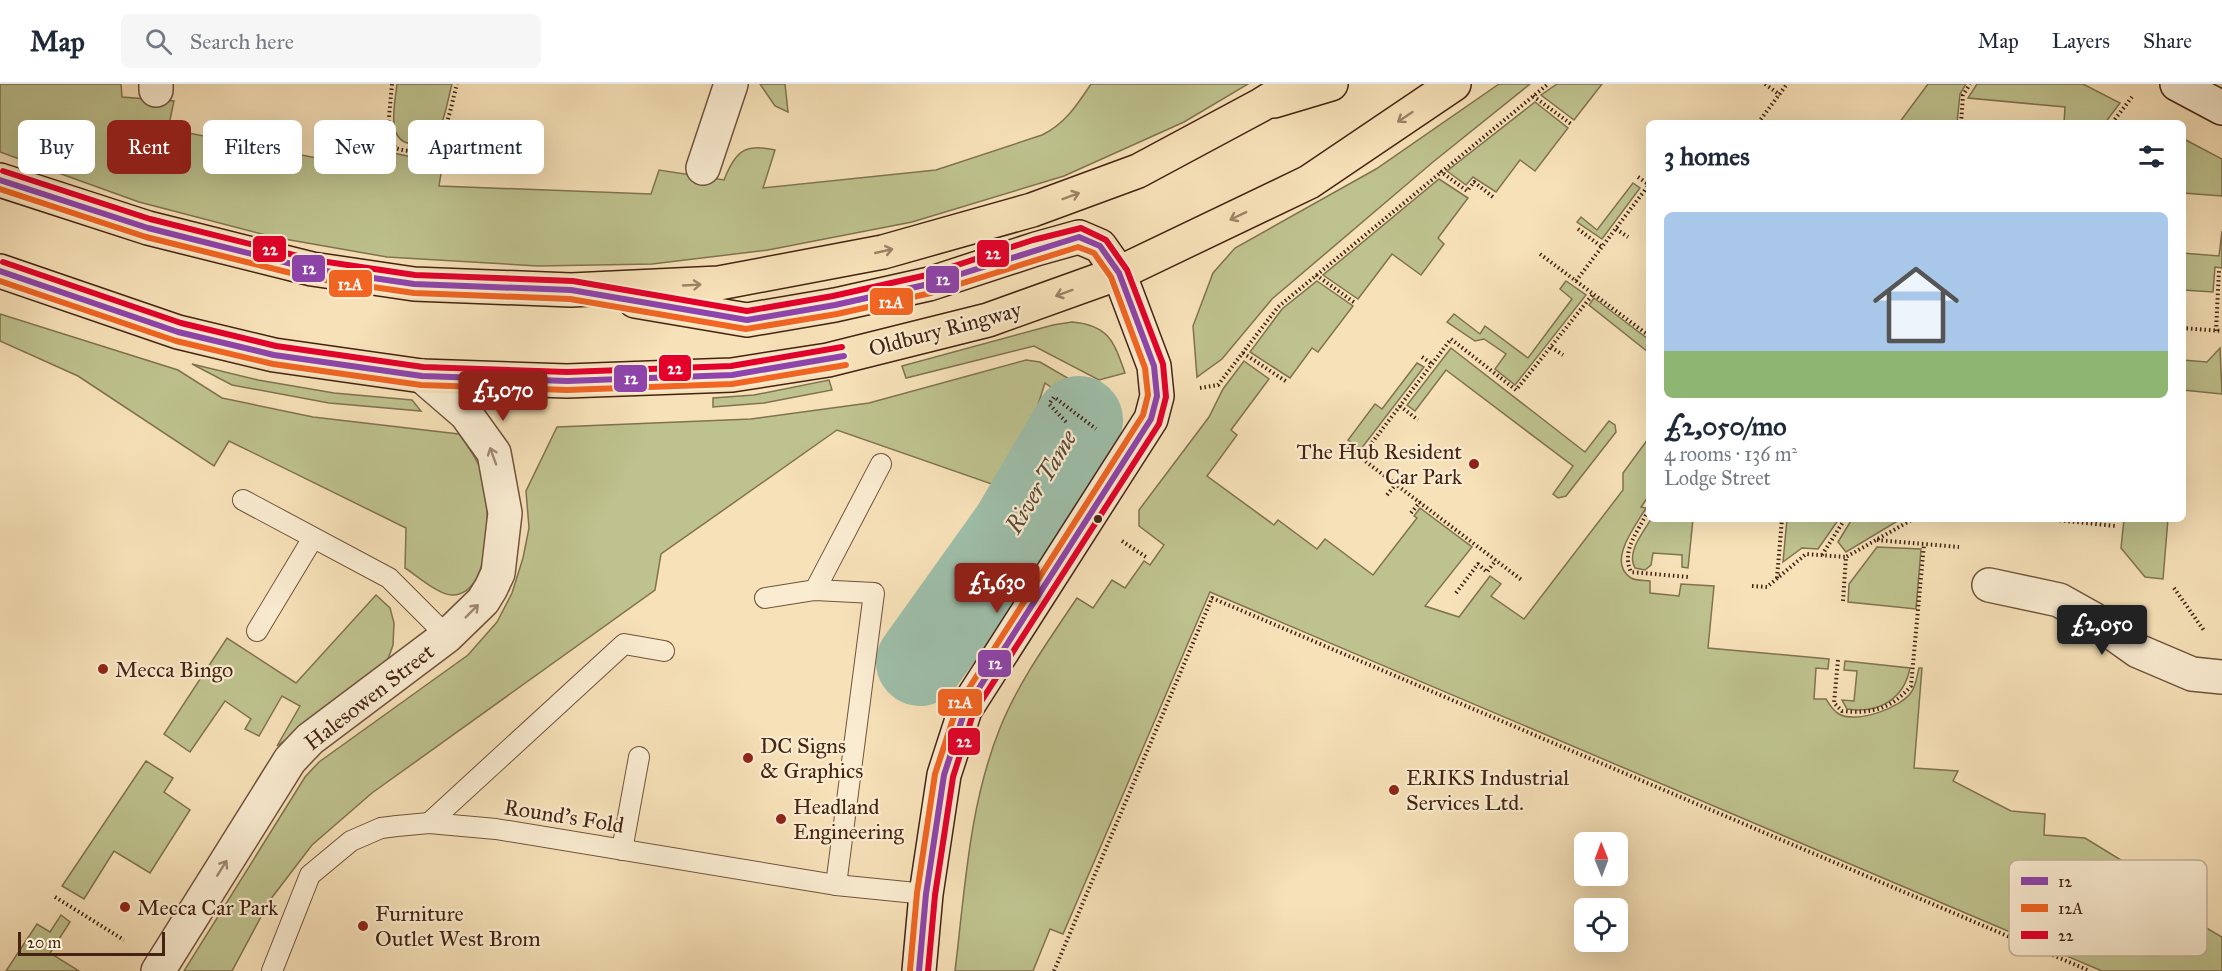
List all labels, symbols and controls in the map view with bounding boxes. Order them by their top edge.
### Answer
search box [121,14,541,68]
text: Map [30,24,85,59]
icon: search [142,25,175,58]
text: Search here [190,28,294,55]
text: Map [1978,28,2019,54]
text: Layers [2052,28,2110,54]
text: Share [2143,28,2192,54]
one-way arrow [1398,111,1414,123]
chip: Buy [18,120,95,174]
chip: Rent [107,120,191,174]
chip: Filters [203,120,302,174]
chip: New [314,120,396,174]
chip: Apartment [408,120,544,174]
text: 3 homes [1664,140,1750,172]
icon: filters [2135,140,2168,173]
one-way arrow [1061,190,1080,201]
one-way arrow [1230,210,1248,222]
line badge: 22 [252,235,287,263]
line badge: 22 [976,239,1010,268]
text: 22 [262,240,279,259]
text: 22 [985,244,1002,263]
one-way arrow [874,245,893,257]
icon: home [1862,251,1970,359]
line badge: 12 [291,254,326,283]
text: 12 [302,259,317,278]
line badge: 12 [925,265,960,294]
line badge: 12A [328,269,373,298]
text: 12 [936,270,951,289]
text: 12A [338,275,363,294]
one-way arrow [682,279,702,290]
line badge: 12A [869,287,914,316]
one-way arrow [1055,288,1074,299]
text: 12A [879,293,904,312]
street label: Oldbury Ringway [866,295,1025,362]
line badge: 22 [658,354,692,382]
text: 22 [667,359,684,378]
line badge: 12 [613,364,648,393]
text: 12 [624,369,639,388]
pin: £1,070 [454,371,552,422]
text: £1,070 [473,378,533,402]
text: £2,050/mo [1664,410,1787,442]
water label: River Tame [998,424,1084,540]
place label: The Hub Resident Car Park [1297,438,1463,490]
text: 4 rooms · 136 m² [1664,442,1797,466]
one-way arrow [486,447,497,466]
marker: The Hub Resident Car Park [1467,457,1481,471]
text: Lodge Street [1664,466,1771,490]
unlabelled marker [1092,513,1104,525]
pin: £1,630 [948,563,1046,614]
text: £1,630 [969,570,1025,594]
one-way arrow [465,604,480,619]
pin: £2,050 [2053,605,2151,656]
text: £2,050 [2071,612,2133,636]
street label: Halesowen Street [299,638,439,756]
line badge: 12 [977,649,1012,678]
text: 12 [988,654,1003,673]
place label: Mecca Bingo [115,656,233,683]
marker: Mecca Bingo [96,662,110,676]
line badge: 12A [937,688,983,717]
text: 12A [948,693,973,712]
line badge: 22 [947,727,981,756]
place label: DC Signs & Graphics [760,732,863,784]
text: 22 [956,732,973,751]
marker: DC Signs & Graphics [741,751,755,765]
place label: ERIKS Industrial Services Ltd. [1406,764,1569,816]
marker: ERIKS Industrial Services Ltd. [1387,783,1401,797]
street label: Round's Fold [502,793,626,839]
place label: Headland Engineering [793,793,904,845]
marker: Headland Engineering [774,812,788,826]
north arrow [1574,832,1628,886]
map controls [1574,832,1628,952]
one-way arrow [216,860,228,876]
legend [2009,860,2207,956]
text: 12 [2058,872,2072,891]
place label: Mecca Car Park [137,894,279,921]
button: locate [1574,898,1628,952]
text: 12A [2058,899,2083,918]
marker: Mecca Car Park [118,900,132,914]
place label: Furniture Outlet West Brom [375,900,541,952]
marker: Furniture Outlet West Brom [356,919,370,933]
text: 22 [2058,926,2074,945]
scale bar [18,929,165,956]
text: 20 m [27,933,61,952]

